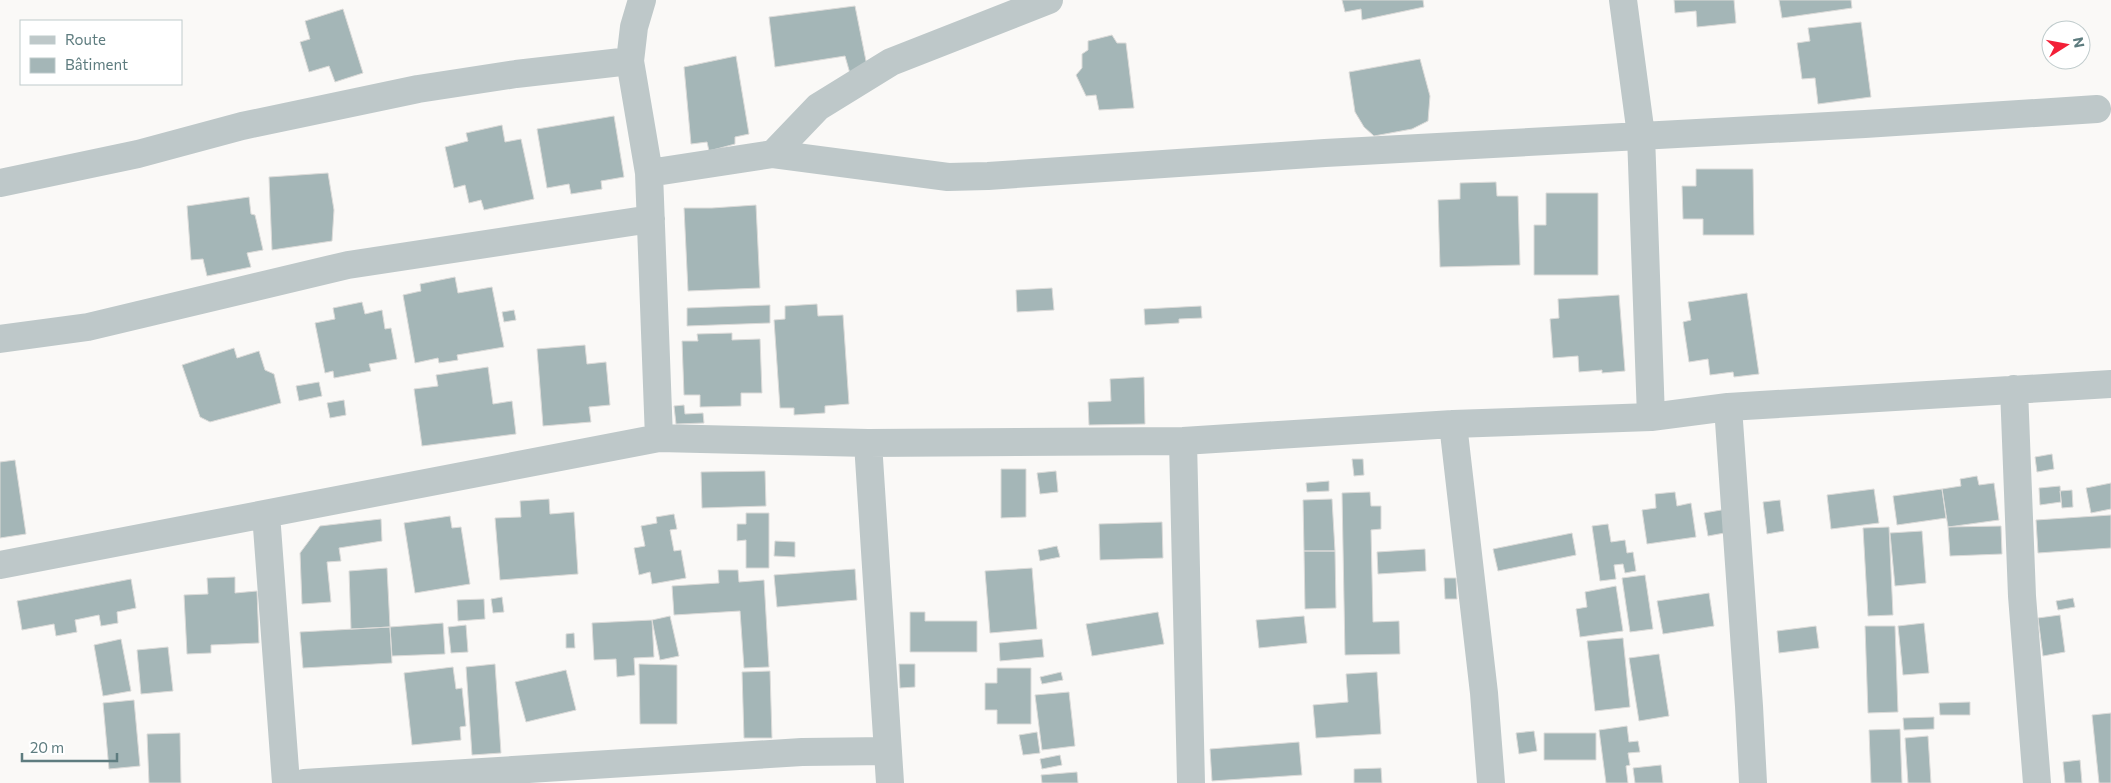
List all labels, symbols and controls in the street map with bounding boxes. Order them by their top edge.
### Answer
legend [20,20,182,85]
north arrow [2041,20,2091,70]
text: Route [65,30,106,48]
text: N [2070,36,2089,49]
text: Bâtiment [65,55,128,73]
scale bar [22,730,118,762]
text: 20 m [30,738,64,756]

